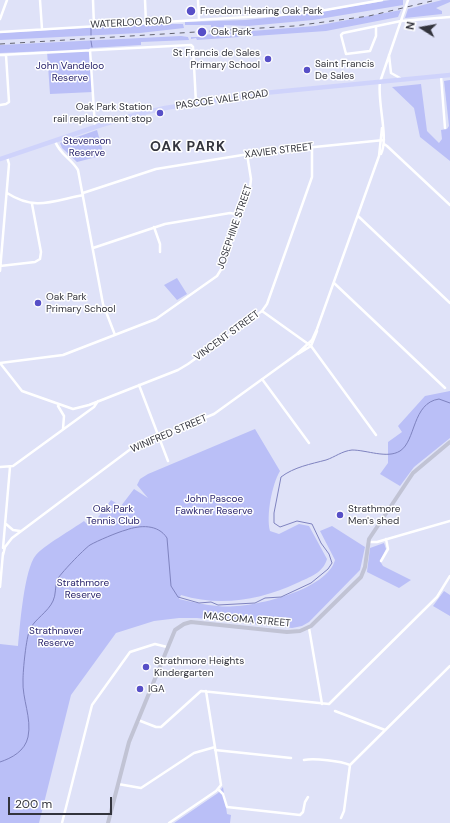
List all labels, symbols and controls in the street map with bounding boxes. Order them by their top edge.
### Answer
marker: Freedom Hearing Oak Park [185,5,197,17]
place label: Freedom Hearing Oak Park [200,5,323,17]
north arrow [402,8,442,48]
street label: WATERLOO ROAD [90,15,172,31]
text: N [403,20,418,31]
marker: Oak Park [196,26,208,38]
place label: Oak Park [211,26,252,38]
place label: St Francis de Sales Primary School [173,47,260,70]
marker: St Francis de Sales Primary School [263,54,273,64]
place label: Saint Francis De Sales [315,58,374,82]
park label: John Vandeloo Reserve [36,60,104,84]
marker: Saint Francis De Sales [302,65,312,75]
street label: PASCOE VALE ROAD [175,88,269,112]
place label: Oak Park Station rail replacement stop [53,101,152,124]
marker: Oak Park Station rail replacement stop [155,108,165,118]
park label: Stevenson Reserve [63,135,111,158]
district label: OAK PARK [150,139,226,155]
street label: XAVIER STREET [244,141,314,161]
street label: JOSEPHINE STREET [215,183,255,271]
place label: Oak Park Primary School [46,291,116,314]
marker: Oak Park Primary School [33,298,43,308]
street label: VINCENT STREET [192,308,262,364]
street label: WINIFRED STREET [129,412,209,456]
park label: John Pascoe Fawkner Reserve [175,493,253,516]
park label: Oak Park Tennis Club [86,503,140,526]
place label: Strathmore Men's shed [348,503,400,526]
marker: Strathmore Men's shed [335,510,345,520]
park label: Strathmore Reserve [57,577,109,600]
street label: MASCOMA STREET [203,610,291,630]
park label: Strathnaver Reserve [29,625,83,648]
place label: Strathmore Heights Kindergarten [154,655,244,678]
marker: Strathmore Heights Kindergarten [141,662,151,672]
place label: IGA [148,683,165,695]
marker: IGA [135,684,145,694]
scale bar [10,789,114,815]
text: 200 m [15,796,52,812]

